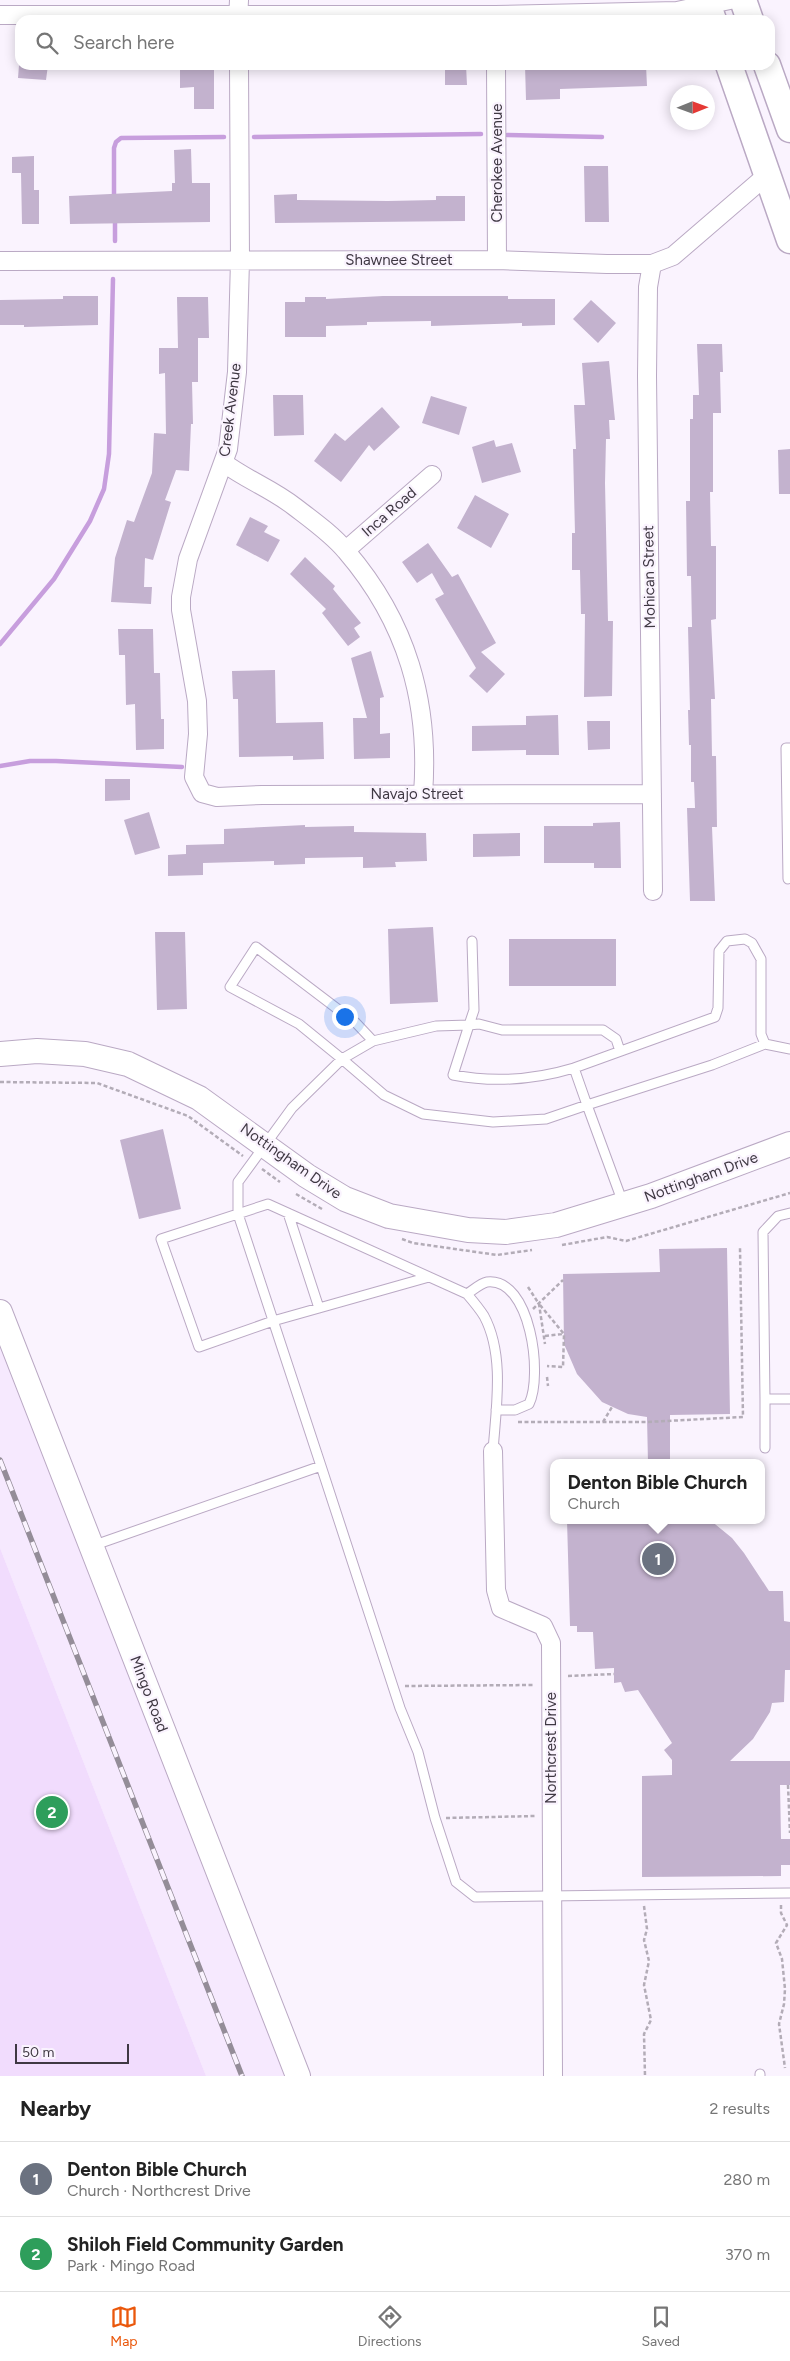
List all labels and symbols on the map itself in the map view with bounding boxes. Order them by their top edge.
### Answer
north arrow [670,85,715,130]
street label: Cherokee Avenue [488,103,506,223]
street label: Shawnee Street [345,251,453,269]
street label: Creek Avenue [215,362,245,458]
street label: Inca Road [358,483,420,541]
street label: Mohican Street [639,525,659,629]
street label: Navajo Street [371,785,464,803]
your location [332,1004,358,1030]
street label: Nottingham Drive [237,1119,345,1203]
street label: Nottingham Drive [642,1148,760,1206]
pin: 1 [642,1540,674,1578]
street label: Mingo Road [126,1653,172,1735]
street label: Northcrest Drive [542,1692,560,1804]
pin: 2 [36,1793,68,1831]
scale bar [15,2041,129,2064]

